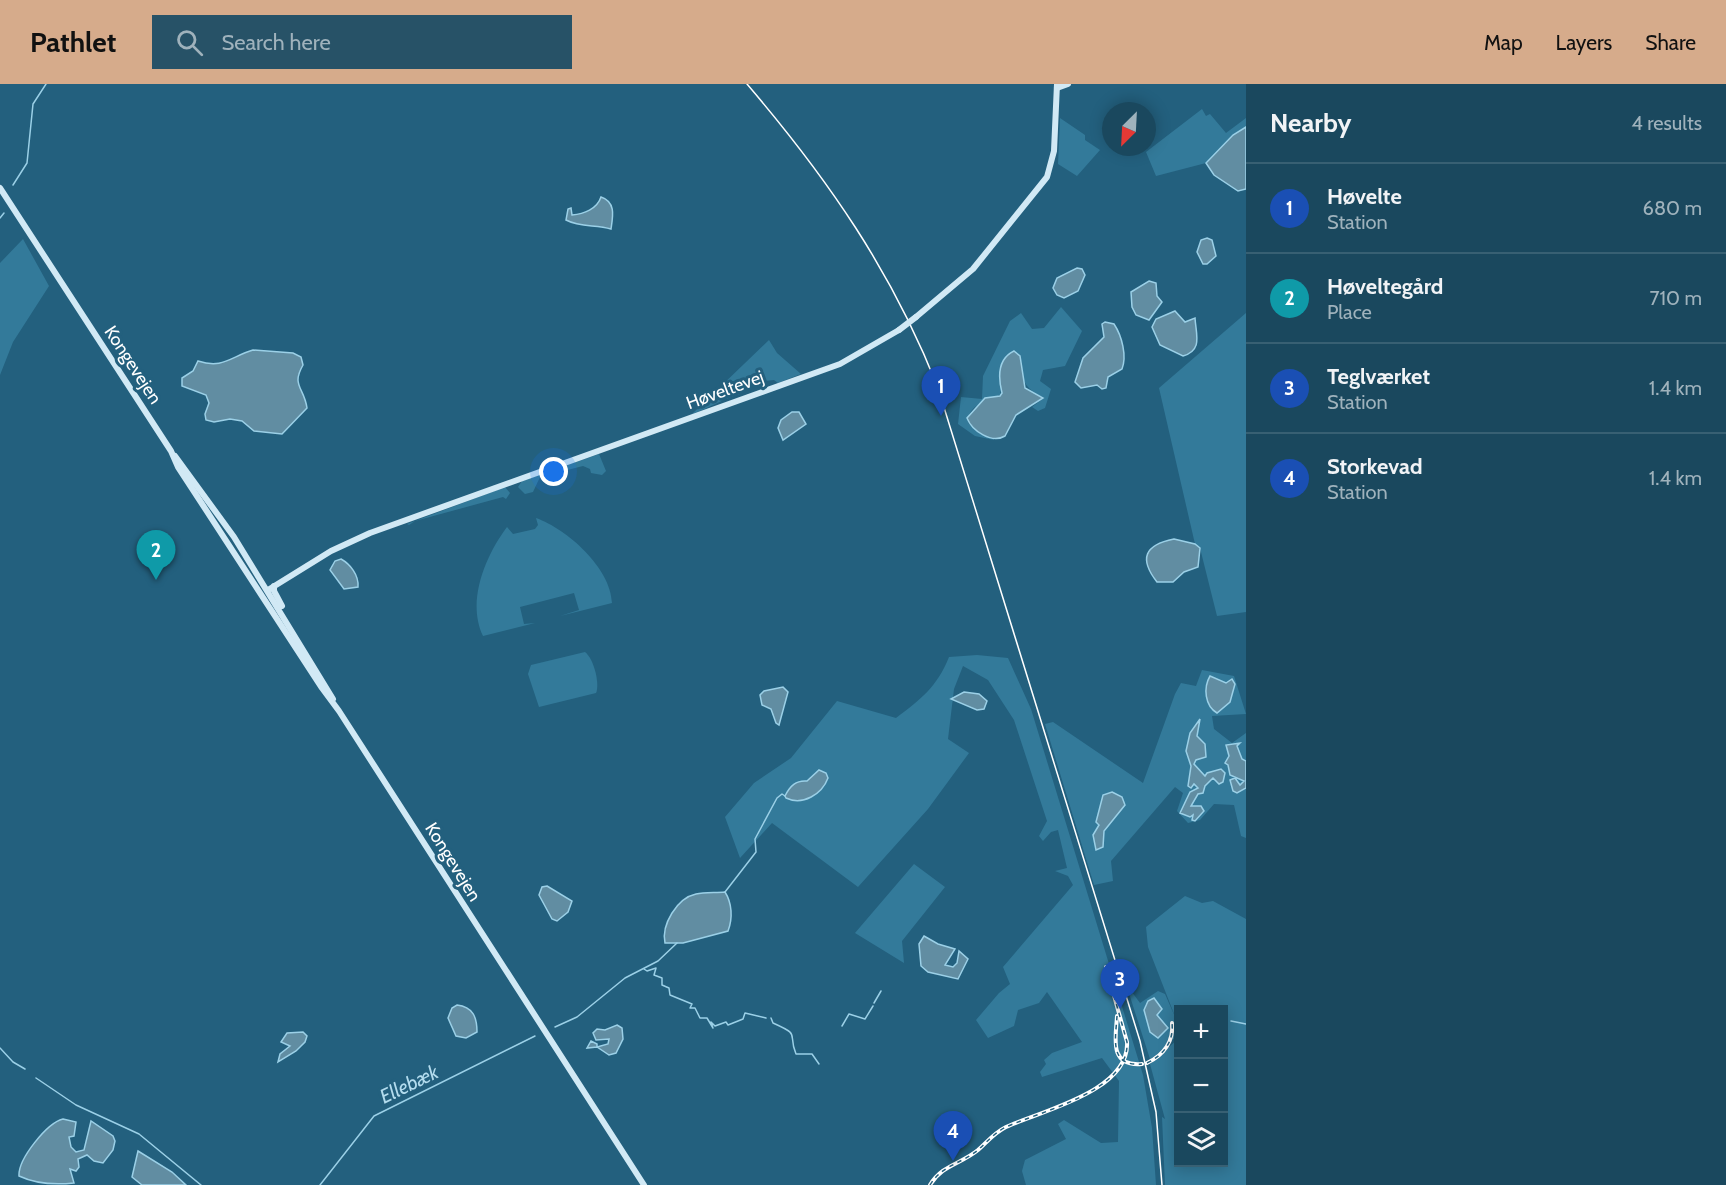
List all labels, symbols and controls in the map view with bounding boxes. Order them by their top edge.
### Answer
search box [152,15,572,69]
text: Pathlet [30,25,116,59]
icon: search [173,26,206,59]
text: Search here [221,29,331,56]
text: Map [1484,30,1523,55]
text: Layers [1556,30,1612,55]
text: Share [1645,30,1696,55]
north arrow [1102,102,1156,156]
text: Nearby [1270,107,1351,139]
text: 4 results [1631,111,1702,135]
text: Høvelte [1327,183,1402,210]
text: 1 [1286,196,1293,220]
text: 680 m [1643,196,1702,220]
text: Station [1327,210,1388,234]
text: Høveltegård [1327,273,1443,300]
text: 2 [1284,286,1295,310]
text: 710 m [1649,286,1702,310]
text: Place [1327,300,1372,324]
street label: Kongevejen [100,322,166,408]
text: Teglværket [1327,363,1430,390]
street label: Høveltevej [683,366,767,414]
pin: 1 [922,366,960,416]
text: 3 [1284,376,1295,400]
text: 1.4 km [1649,376,1702,400]
text: Station [1327,390,1388,414]
text: Storkevad [1327,453,1423,480]
your location [539,457,568,486]
text: 4 [1283,466,1296,490]
text: 1.4 km [1649,466,1702,490]
text: Station [1327,480,1388,504]
pin: 2 [136,530,176,580]
street label: Kongevejen [420,819,486,905]
pin: 3 [1100,960,1140,1009]
map controls [1174,1005,1228,1167]
button: + [1174,1005,1228,1059]
water label: Ellebæk [376,1059,444,1108]
button: − [1174,1059,1228,1113]
pin: 4 [934,1112,972,1161]
button: layers [1174,1113,1228,1167]

